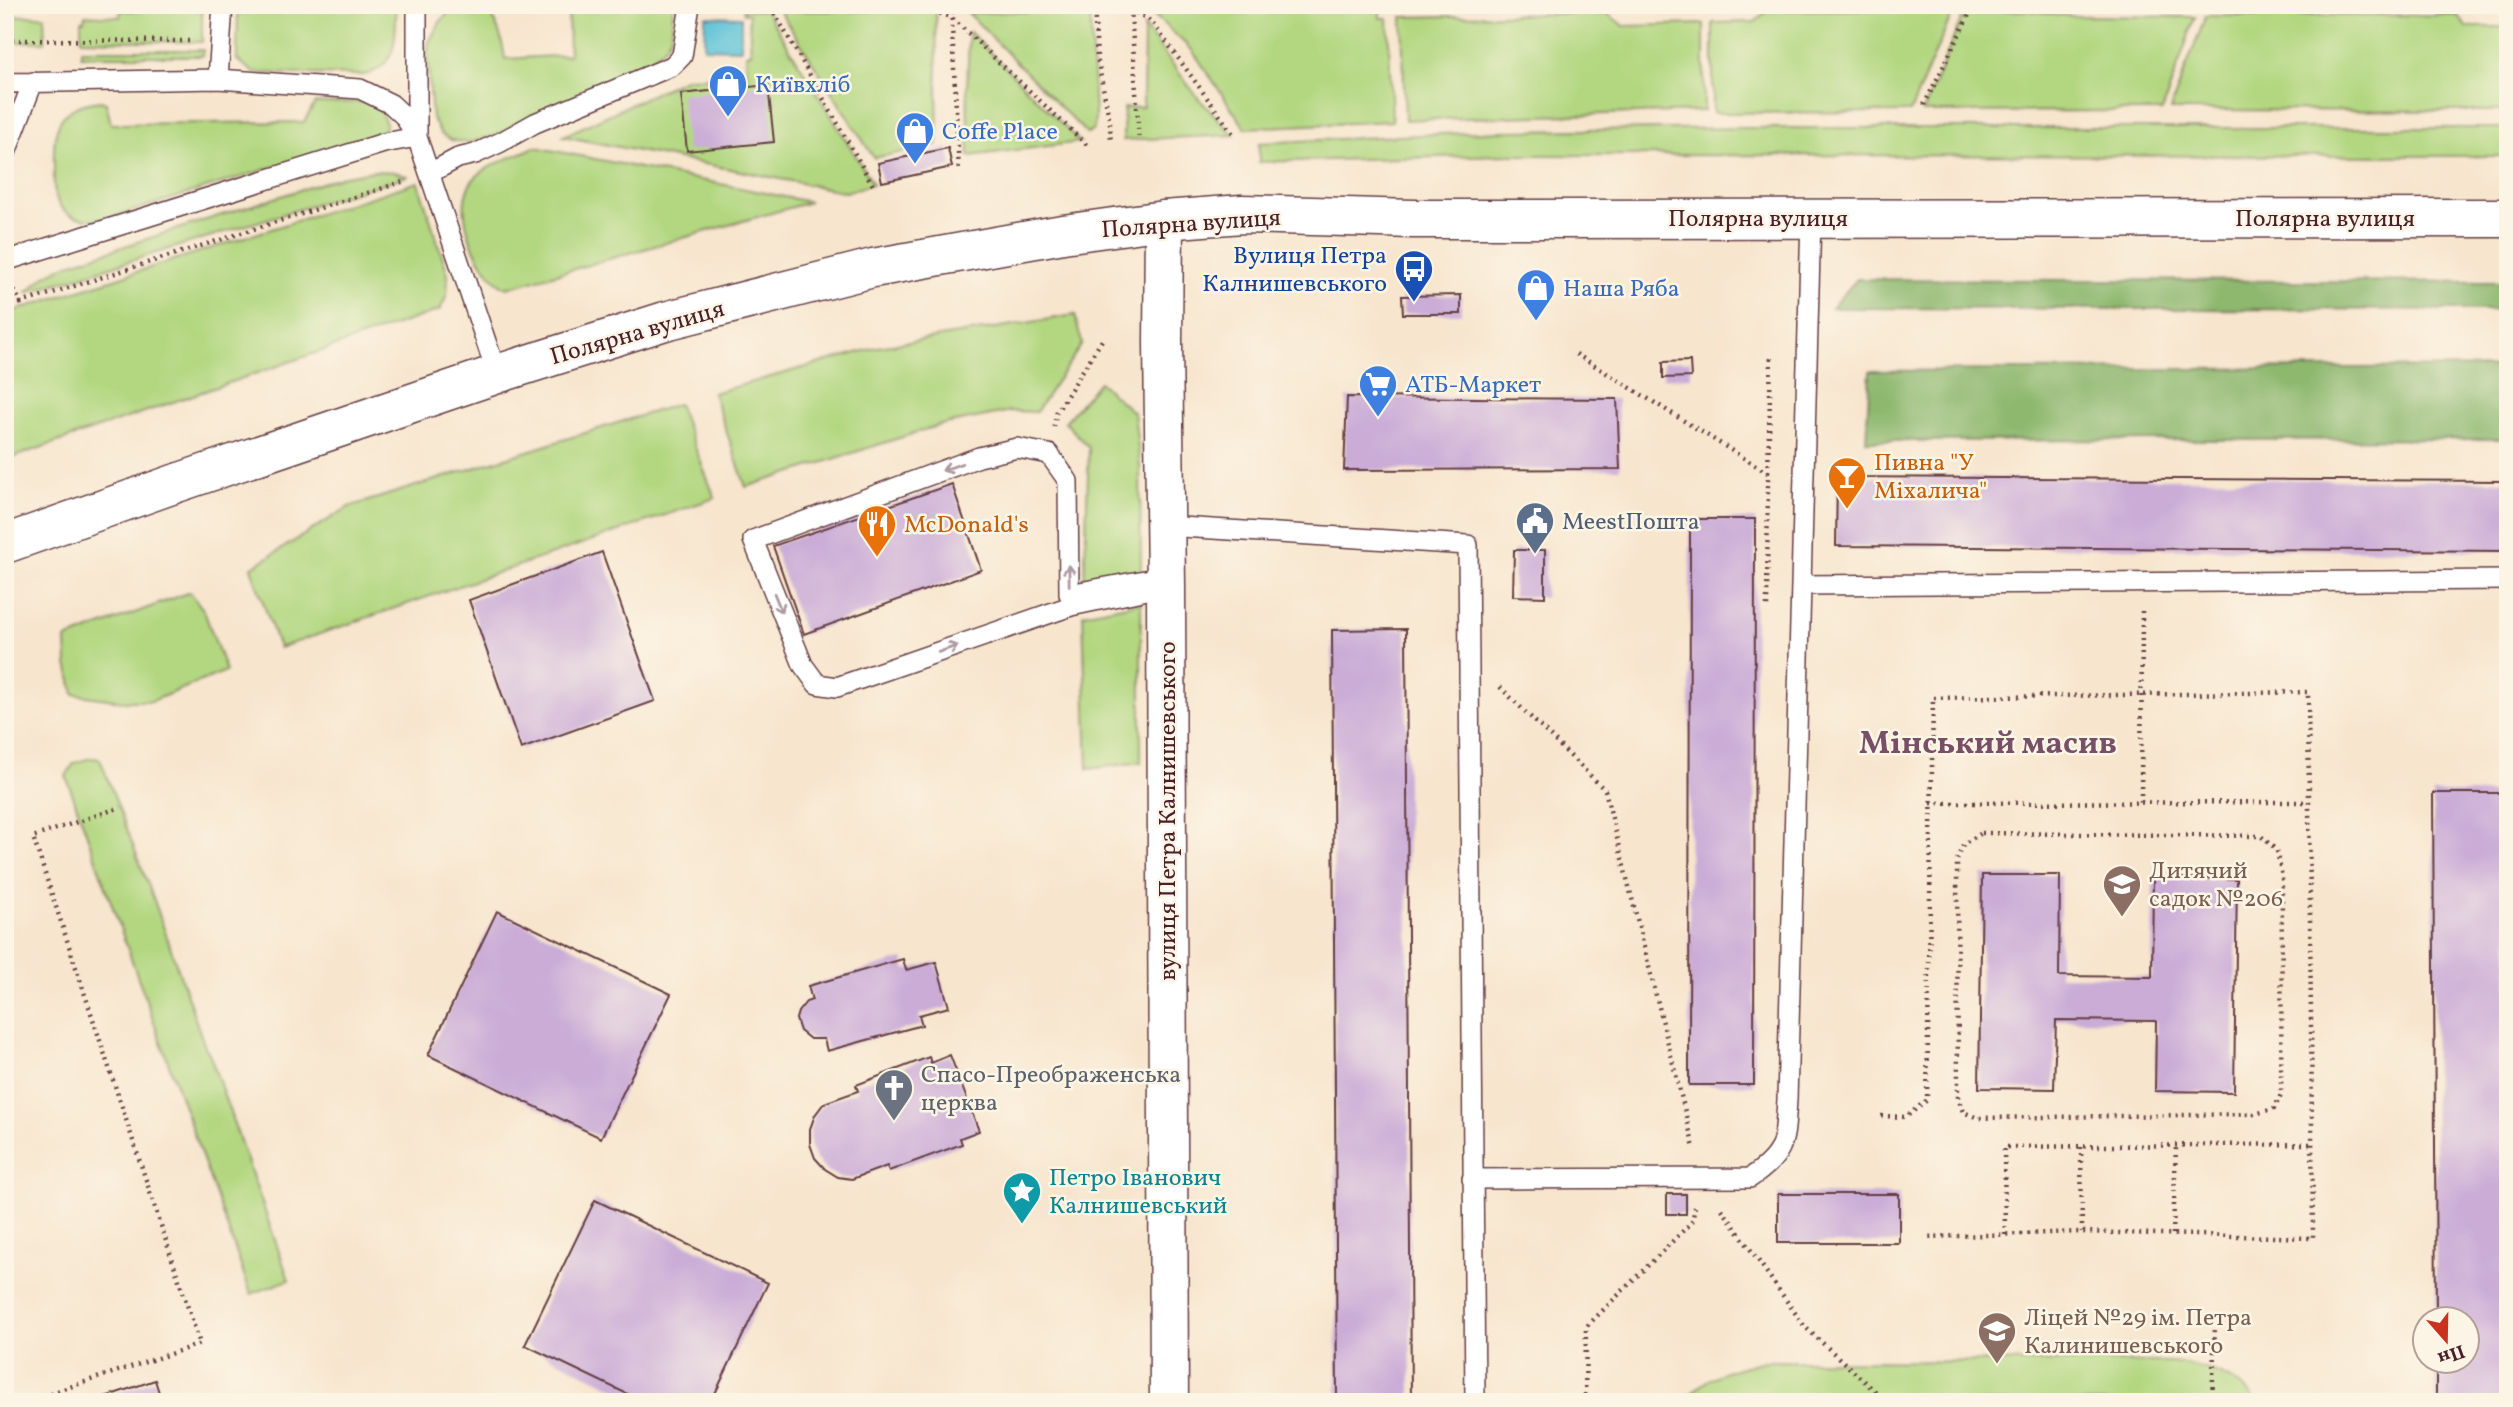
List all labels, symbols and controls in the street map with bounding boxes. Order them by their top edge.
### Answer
shop icon: Київхліб [707,63,749,118]
place label: Київхліб [755,69,850,103]
shop icon: Coffe Place [894,110,936,165]
place label: Coffe Place [942,116,1058,150]
street label: Полярна вулиця [1100,202,1282,248]
street label: Полярна вулиця [1668,203,1848,237]
street label: Полярна вулиця [2235,203,2415,237]
place label: Вулиця Петра Калнишевського [1202,240,1387,302]
bus stop icon: Вулиця Петра Калнишевського [1393,248,1435,303]
shop icon: Наша Ряба [1515,267,1557,322]
place label: Наша Ряба [1563,273,1680,307]
street label: Полярна вулиця [546,293,729,375]
supermarket icon: АТБ-Маркет [1357,363,1399,418]
place label: АТБ-Маркет [1405,369,1541,403]
place label: Пивна "У Міхалича" [1874,447,1987,509]
bar icon: Пивна "У Міхалича" [1826,455,1868,510]
one-way arrow [941,462,963,474]
public building icon: MeestПошта [1514,500,1556,555]
restaurant icon: McDonald's [856,503,898,558]
place label: MeestПошта [1562,506,1700,540]
place label: McDonald's [904,509,1029,543]
one-way arrow [1062,564,1076,587]
one-way arrow [773,592,786,614]
street label: вулиця Петра Калнишевського [1152,641,1186,981]
one-way arrow [936,642,958,654]
district label: Мінський масив [1859,723,2117,767]
place label: Дитячий садок №206 [2149,855,2283,917]
school or university icon: Дитячий садок №206 [2101,863,2143,918]
place label: Спасо-Преображенська церква [921,1059,1181,1121]
church icon: Спасо-Преображенська церква [873,1067,915,1122]
place label: Петро Іванович Калнишевський [1049,1162,1227,1224]
place icon: Петро Іванович Калнишевський [1001,1170,1043,1225]
place label: Ліцей №29 ім. Петра Калинишевського [2024,1302,2252,1364]
north arrow [2412,1306,2482,1376]
school or university icon: Ліцей №29 ім. Петра Калинишевського [1976,1310,2018,1365]
text: Пн [2434,1337,2468,1371]

